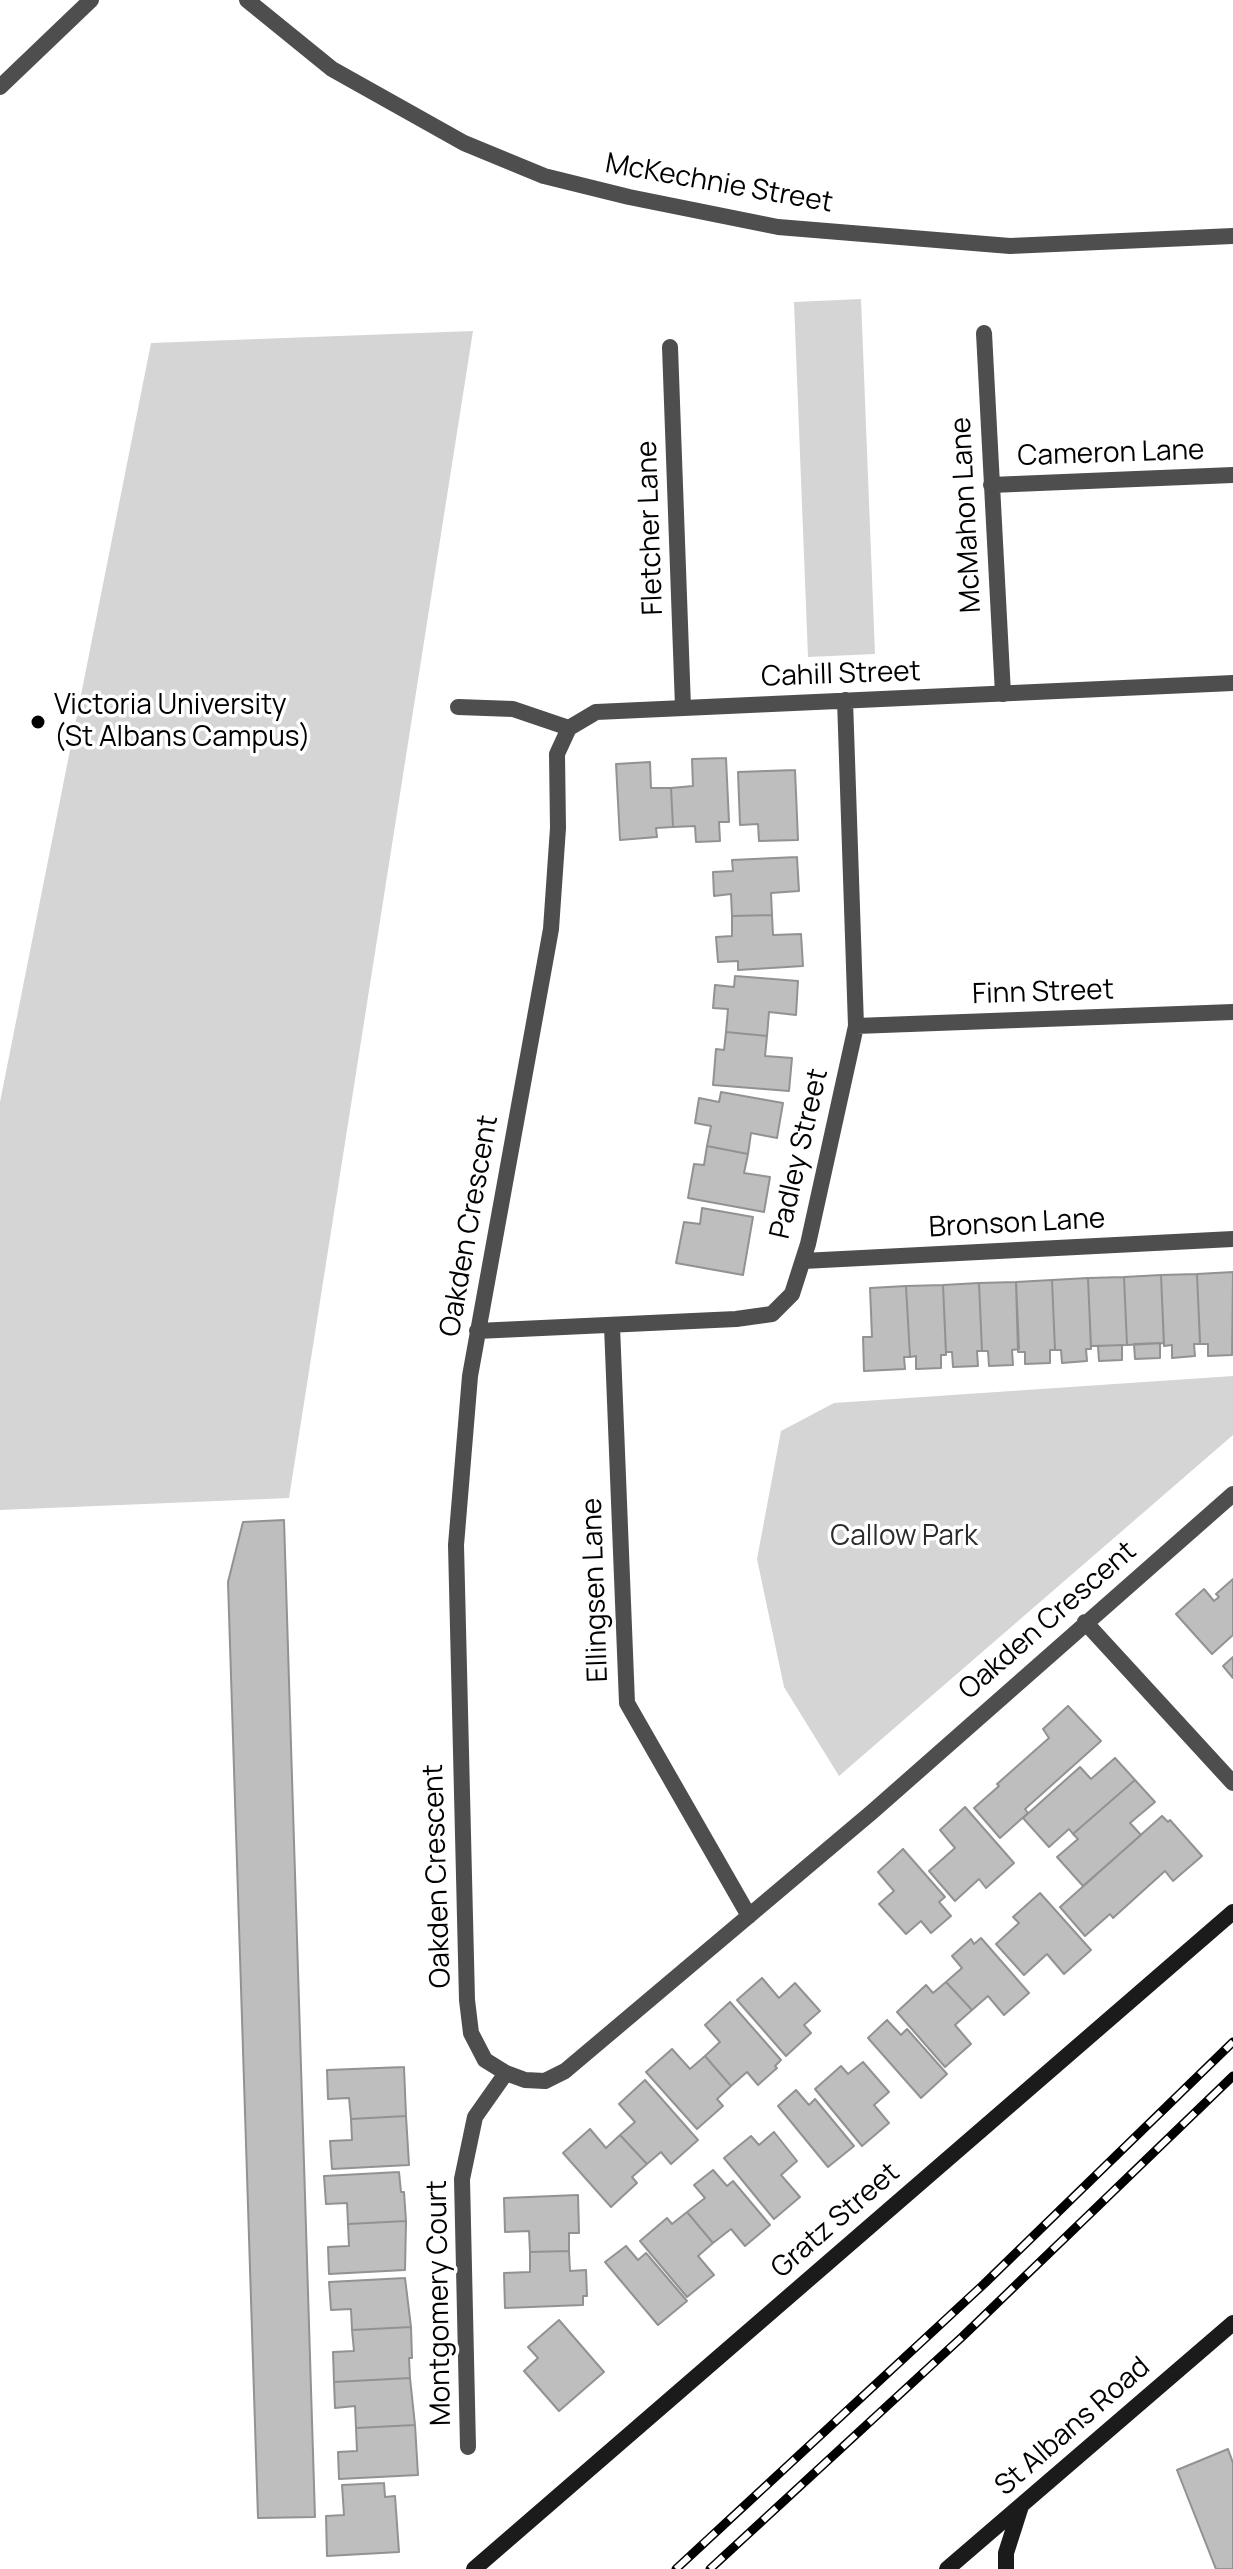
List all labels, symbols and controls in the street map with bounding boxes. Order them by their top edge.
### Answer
street label: McKechnie Street [603,147,835,221]
street label: McMahon Lane [945,416,989,614]
street label: Cameron Lane [1017,434,1205,474]
street label: Fletcher Lane [631,440,671,616]
street label: Cahill Street [761,655,921,695]
place label: Victoria University (St Albans Campus) [54,689,311,755]
marker: Victoria University (St Albans Campus) [29,713,47,731]
street label: Finn Street [972,974,1114,1012]
street label: Padley Street [764,1066,836,1242]
street label: Oakden Crescent [434,1113,506,1339]
street label: Bronson Lane [928,1203,1106,1245]
street label: Ellingsen Lane [576,1497,616,1683]
park label: Callow Park [830,1520,978,1554]
street label: Oakden Crescent [952,1535,1144,1707]
street label: Oakden Crescent [417,1763,459,1989]
street label: Gratz Street [765,2156,907,2286]
street label: Montgomery Court [421,2180,459,2426]
street label: St Albans Road [989,2351,1157,2503]

